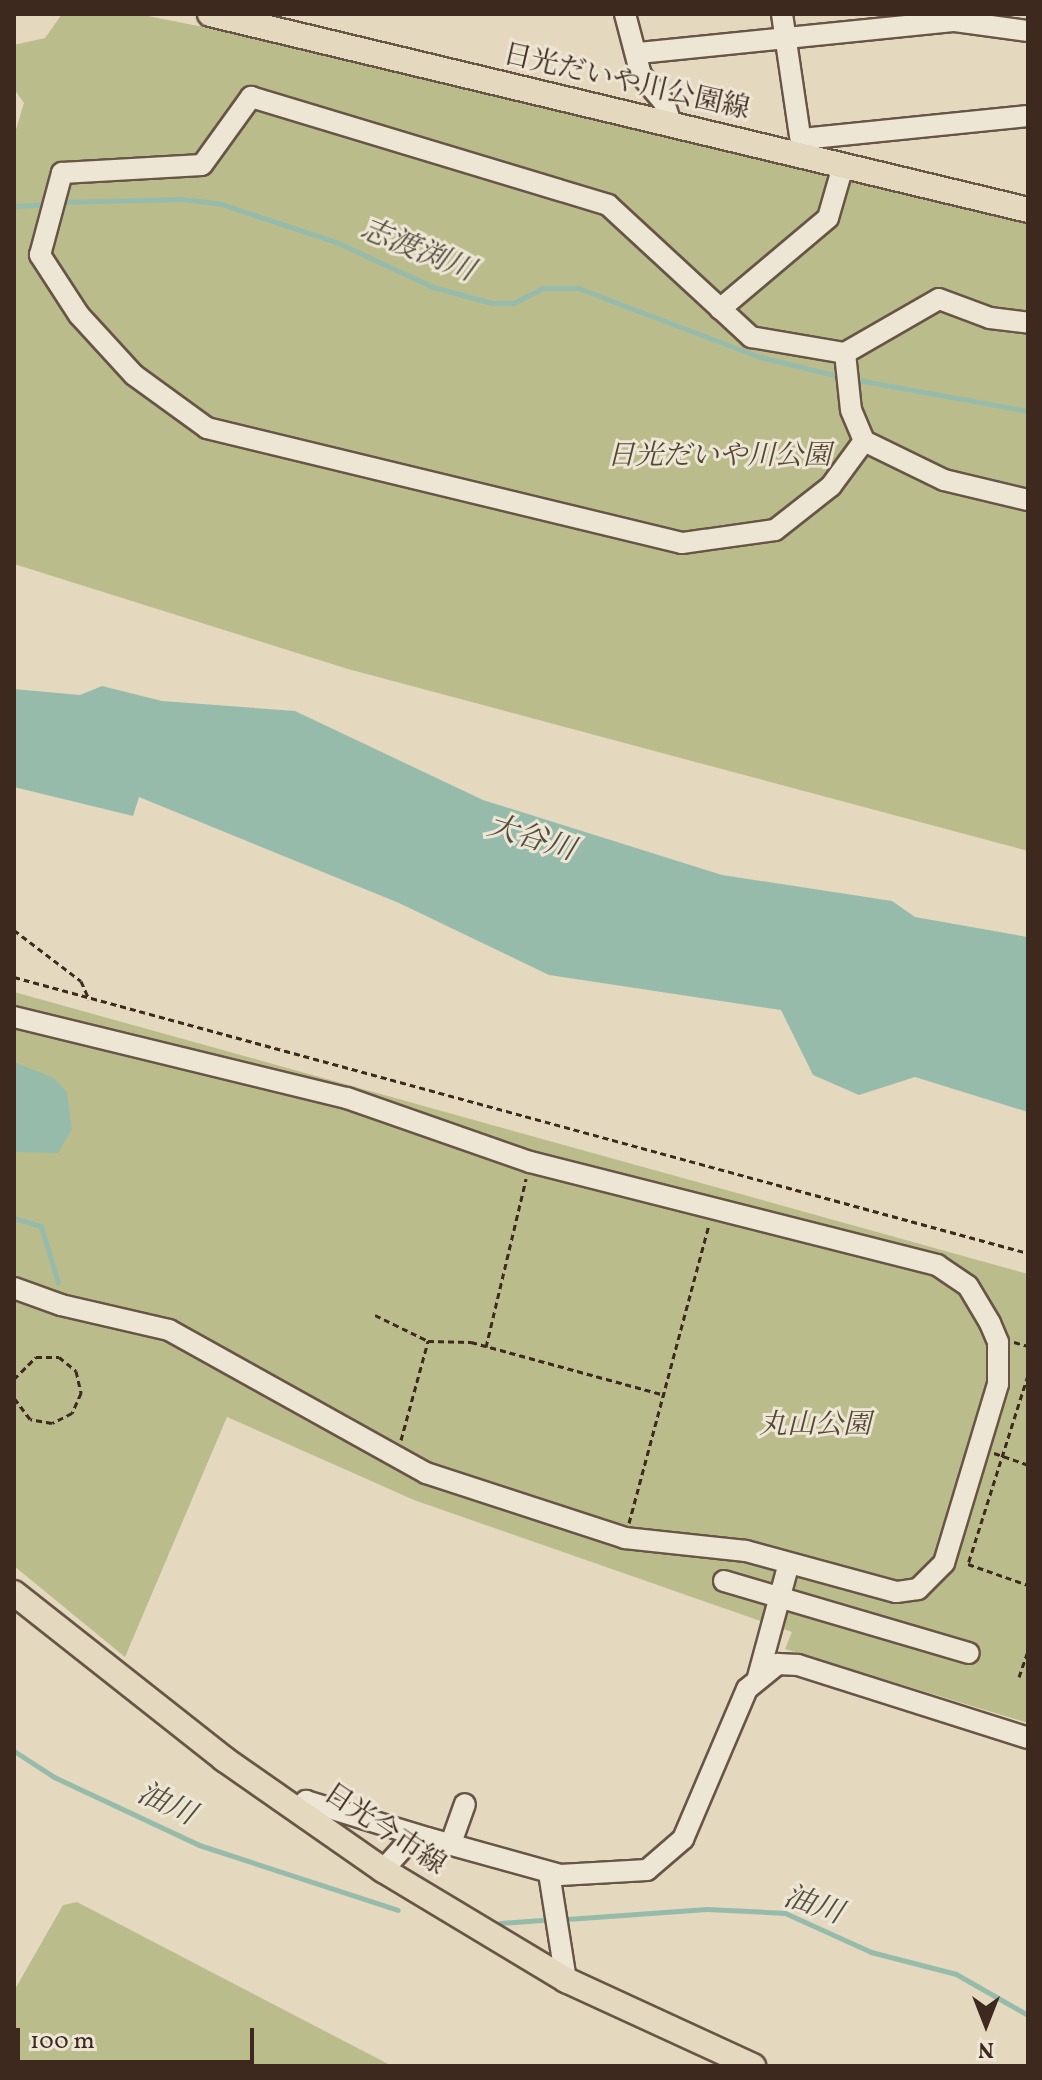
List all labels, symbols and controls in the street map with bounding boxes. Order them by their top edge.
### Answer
street label: 日光だいや川公園線 [499,38,753,128]
water label: 志渡渕川 [355,212,479,290]
park label: 日光だいや川公園 [607,440,831,474]
water label: 大谷川 [483,809,579,869]
park label: 丸山公園 [759,1409,871,1443]
water label: 油川 [131,1776,201,1834]
street label: 日光今市線 [317,1777,451,1883]
water label: 油川 [779,1879,847,1933]
north arrow [946,1984,1026,2064]
scale bar [20,2012,258,2062]
text: 100 m [30,2025,95,2059]
text: N [978,2033,994,2064]

